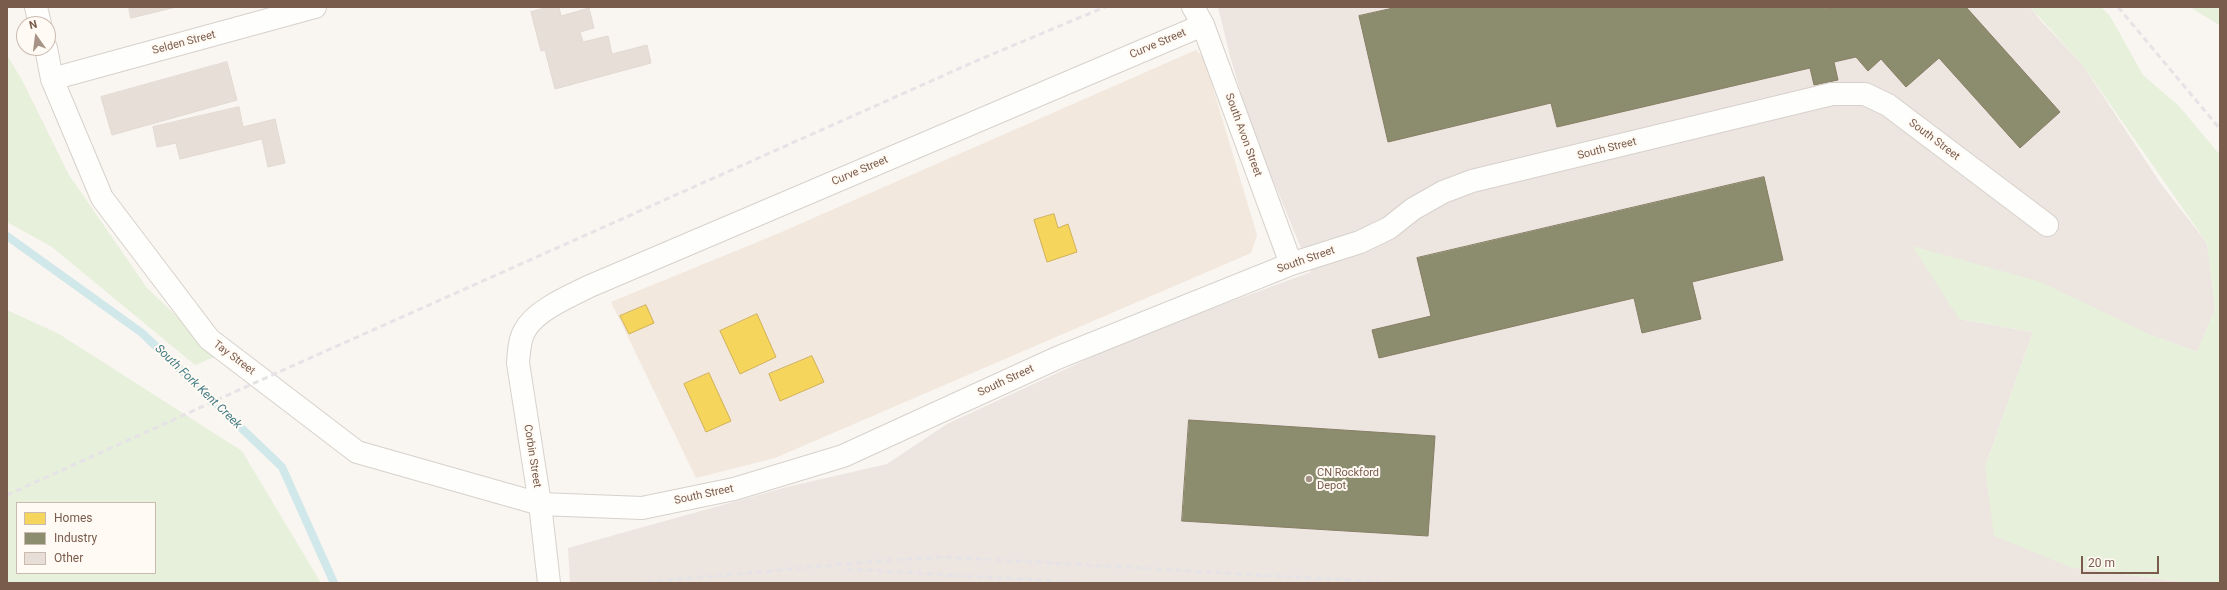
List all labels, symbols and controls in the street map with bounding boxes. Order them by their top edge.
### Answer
north arrow [16,16,56,56]
text: N [28,18,39,32]
street label: Curve Street [1128,26,1188,62]
street label: Selden Street [151,28,217,58]
street label: South Avon Street [1222,92,1264,178]
street label: South Street [1906,117,1962,163]
street label: South Street [1576,135,1638,163]
street label: Curve Street [830,153,890,189]
street label: South Street [1275,244,1337,276]
street label: Tay Street [211,338,257,378]
water label: South Fork Kent Creek [152,342,244,432]
street label: South Street [976,362,1036,400]
street label: Corbin Street [520,423,544,489]
place label: CN Rockford Depot [1317,466,1379,492]
marker: CN Rockford Depot [1304,474,1314,484]
street label: South Street [673,482,735,508]
legend [16,502,156,574]
text: Homes [54,511,92,525]
text: Industry [54,531,97,545]
scale bar [2083,548,2161,574]
text: Other [54,551,83,565]
text: 20 m [2088,556,2115,570]

